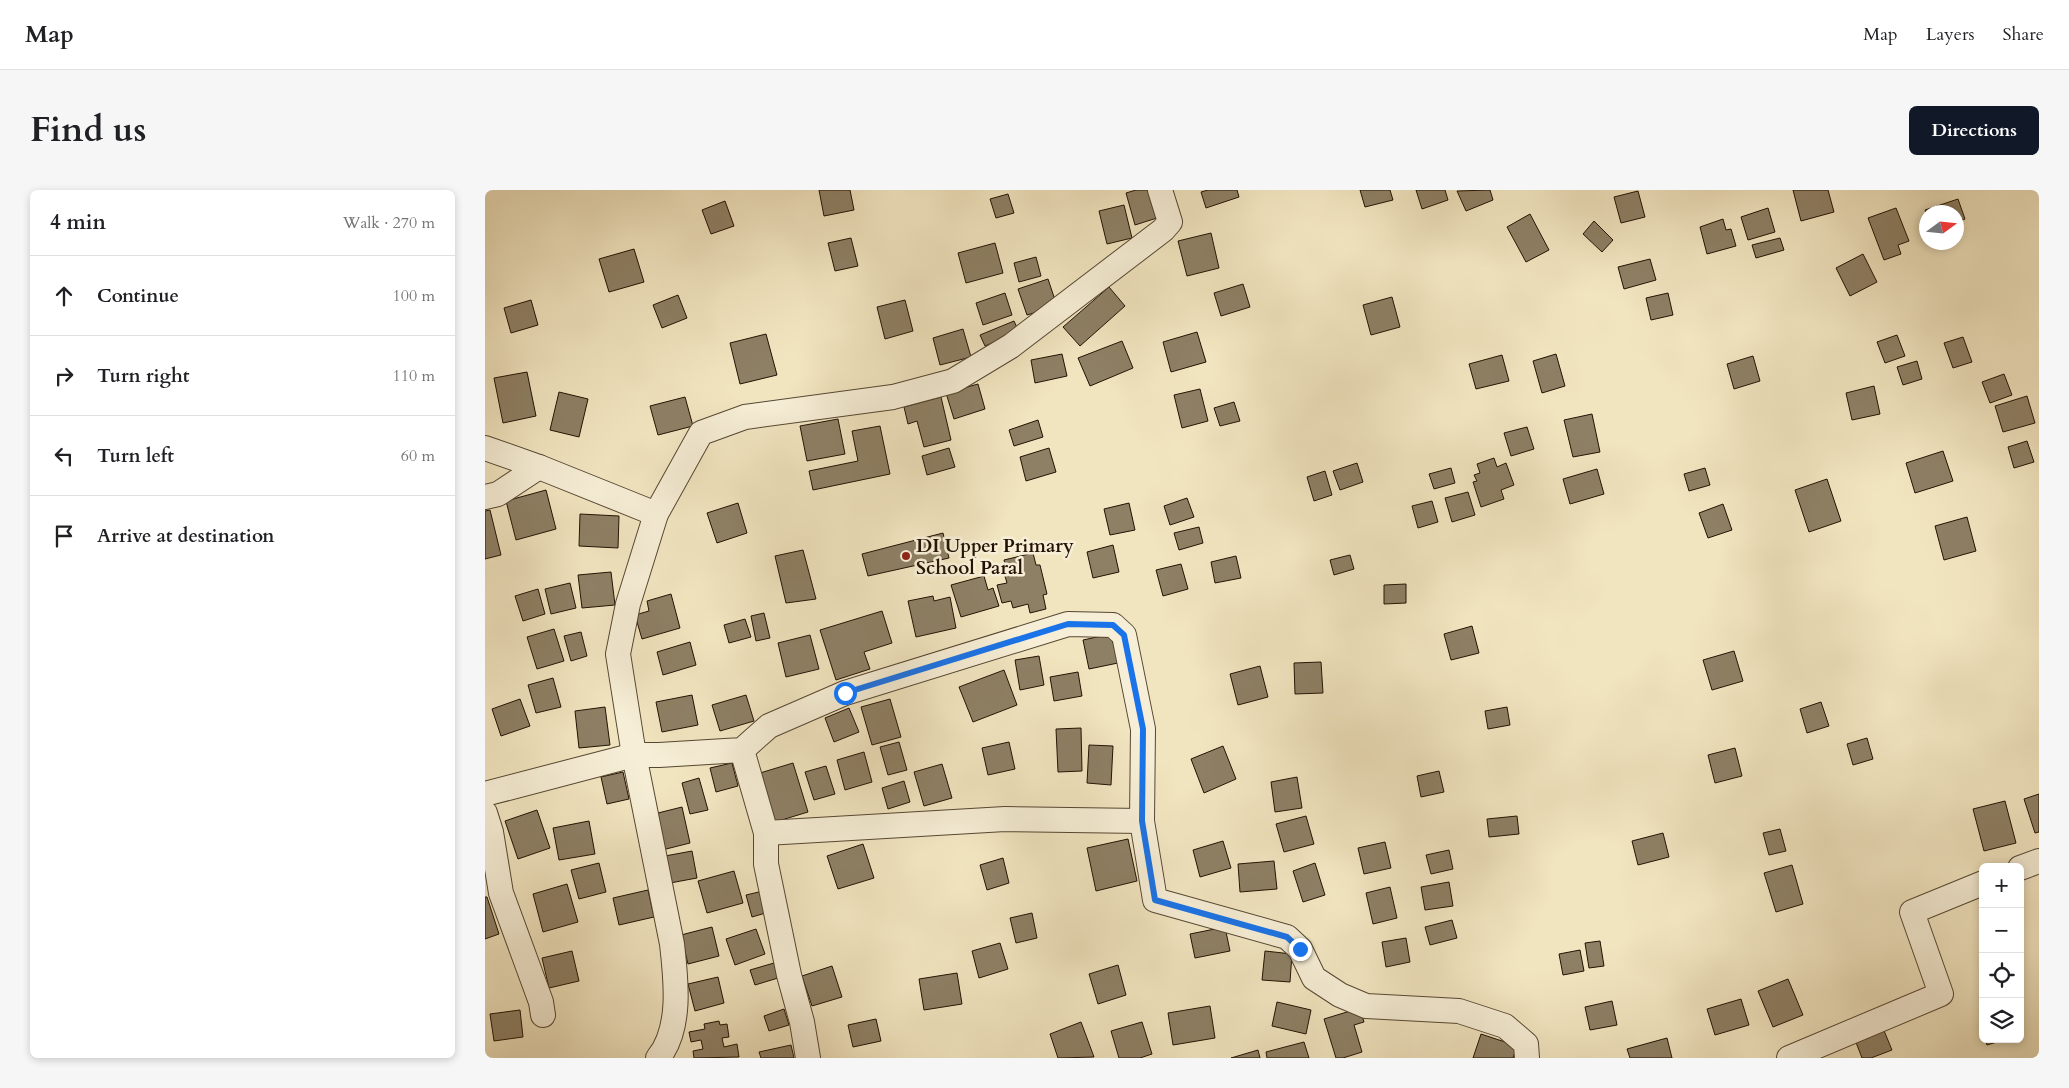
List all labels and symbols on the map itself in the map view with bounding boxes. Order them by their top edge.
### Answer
north arrow [1919,205,1964,250]
place label: DI Upper Primary School Paral [916,533,1074,581]
marker: DI Upper Primary School Paral [900,550,912,562]
route start [834,682,857,705]
route end [1289,938,1312,961]

